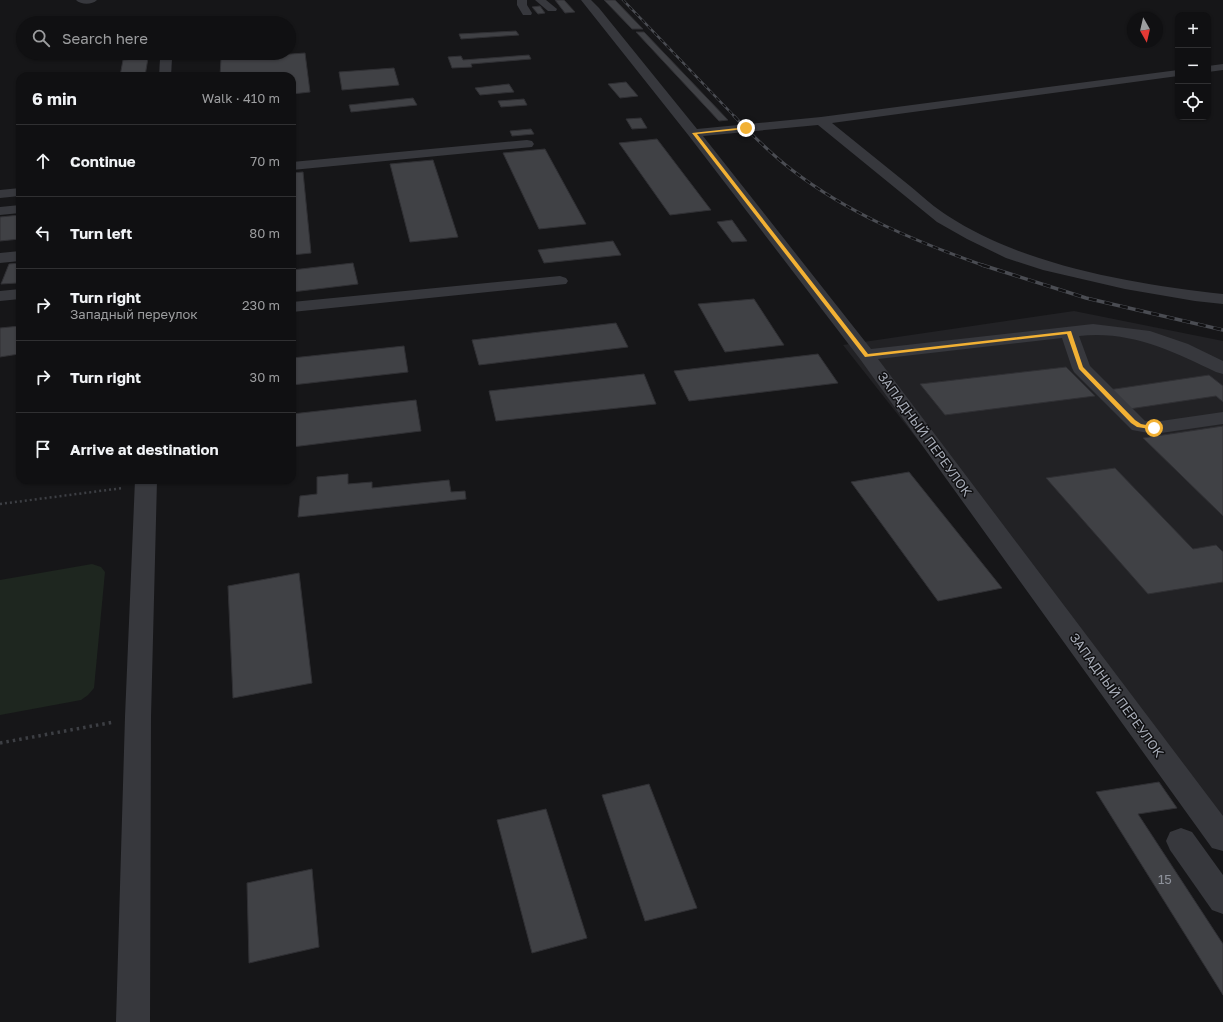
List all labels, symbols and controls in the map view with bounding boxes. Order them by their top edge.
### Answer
north arrow [1127,12,1163,48]
map controls [1175,12,1211,120]
button: + [1175,12,1211,48]
search box [16,16,296,60]
icon: search [30,27,52,49]
text: Search here [62,29,148,47]
button: − [1175,48,1211,84]
button: locate [1175,84,1211,120]
text: 6 min [32,88,77,109]
text: Walk · 410 m [202,90,280,106]
route end [737,119,755,137]
icon: ahead [32,150,54,172]
text: Continue [70,152,136,170]
text: 70 m [250,153,280,169]
icon: left [32,222,54,244]
text: Turn left [70,224,132,242]
text: 80 m [249,225,280,241]
text: Turn right [70,288,141,306]
icon: right [32,294,54,316]
text: 230 m [242,297,280,313]
text: Западный переулок [70,306,198,322]
icon: right [32,366,54,388]
text: Turn right [70,368,141,386]
text: 30 m [250,369,280,385]
street label: ЗАПАДНЫЙ ПЕРЕУЛОК [874,369,976,499]
route start [1145,419,1163,437]
icon: arrive [32,438,54,460]
text: Arrive at destination [70,440,219,458]
street label: ЗАПАДНЫЙ ПЕРЕУЛОК [1066,630,1168,760]
house number: 15 [1158,871,1172,887]

